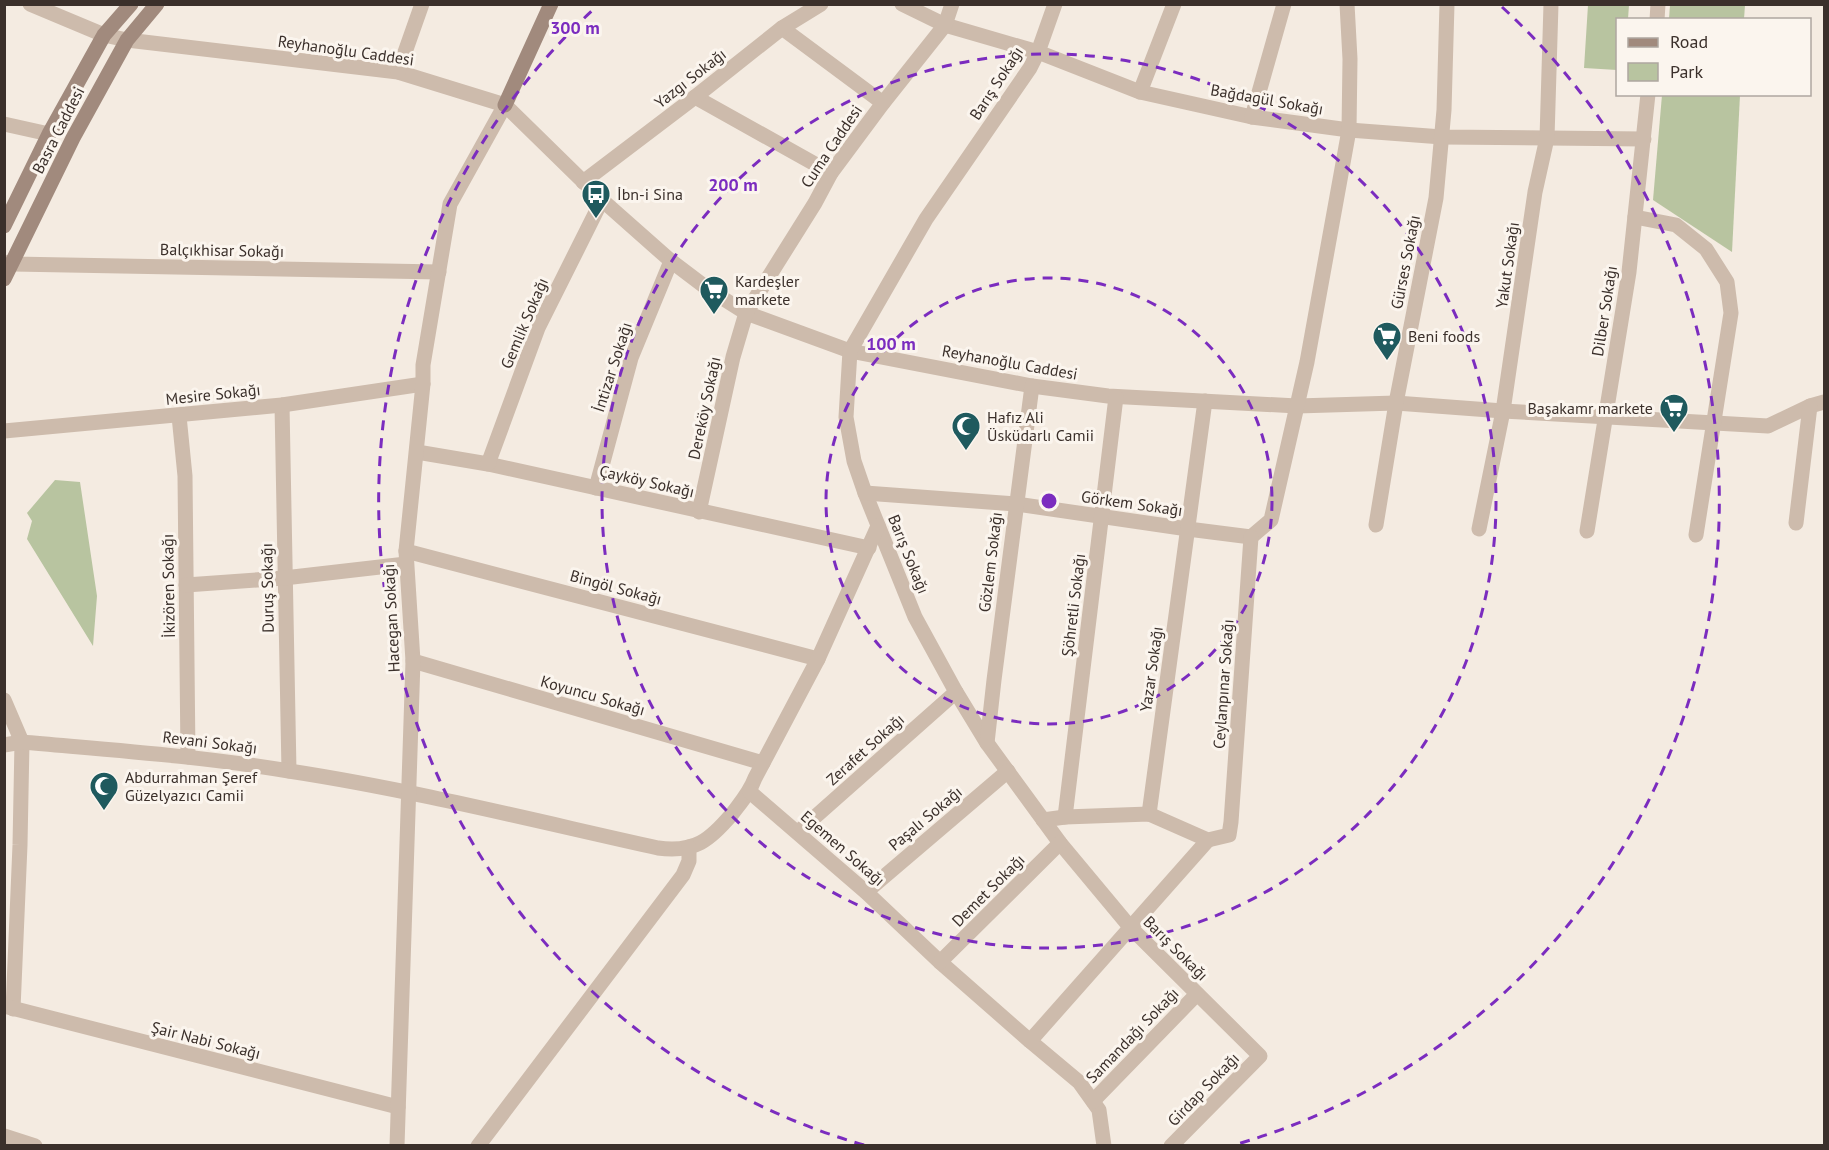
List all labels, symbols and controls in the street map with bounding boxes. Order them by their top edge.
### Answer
text: 300 m [550,16,600,39]
legend [1616,18,1811,96]
text: Road [1670,30,1708,53]
street label: Reyhanoğlu Caddesi [277,31,415,69]
street label: Barış Sokağı [965,43,1027,123]
street label: Yazgı Sokağı [650,44,730,112]
text: Park [1670,60,1703,83]
street label: Bağdagül Sokağı [1209,79,1325,119]
street label: Basra Caddesi [28,83,88,177]
street label: Cuma Caddesi [796,101,866,191]
text: 200 m [708,173,758,196]
bus stop icon: İbn-i Sina [580,178,612,220]
place label: İbn-i Sina [617,184,683,204]
street label: Gürses Sokağı [1386,213,1424,311]
street label: Yakut Sokağı [1491,220,1523,310]
street label: Balçıkhisar Sokağı [160,239,284,261]
street label: Dilber Sokağı [1587,264,1621,358]
place label: Kardeşler markete [735,271,800,309]
street label: Gemlik Sokağı [496,274,552,372]
supermarket icon: Kardeşler markete [698,274,730,316]
street label: İntizar Sokağı [588,319,636,415]
supermarket icon: Beni foods [1371,320,1403,362]
place label: Beni foods [1408,326,1480,346]
text: 100 m [866,332,916,355]
street label: Reyhanoğlu Caddesi [941,340,1079,384]
street label: Dereköy Sokağı [683,355,725,461]
street label: Mesire Sokağı [165,379,261,409]
supermarket icon: Başakamr markete [1658,392,1690,434]
place label: Başakamr markete [1527,398,1653,418]
place label: Hafız Ali Üsküdarlı Camii [987,407,1094,445]
mosque icon: Hafız Ali Üsküdarlı Camii [950,410,982,452]
street label: Çayköy Sokağı [598,460,696,502]
street label: Görkem Sokağı [1080,486,1184,520]
centre of rings [1039,491,1059,511]
street label: Gözlem Sokağı [974,511,1006,613]
street label: Barış Sokağı [884,512,934,596]
street label: İkizören Sokağı [157,534,179,638]
street label: Duruş Sokağı [256,543,278,633]
street label: Şöhretli Sokağı [1057,552,1089,658]
street label: Hacegan Sokağı [378,563,404,673]
street label: Bingöl Sokağı [568,565,664,609]
street label: Ceylanpınar Sokağı [1208,618,1238,750]
street label: Yazar Sokağı [1135,625,1167,713]
street label: Koyuncu Sokağı [538,671,648,719]
street label: Zerafet Sokağı [822,709,908,789]
street label: Revani Sokağı [162,726,258,758]
place label: Abdurrahman Şeref Güzelyazıcı Camii [125,767,258,805]
mosque icon: Abdurrahman Şeref Güzelyazıcı Camii [88,770,120,812]
street label: Paşalı Sokağı [884,781,966,855]
street label: Egemen Sokağı [797,806,889,890]
street label: Demet Sokağı [947,849,1029,931]
street label: Barış Sokağı [1139,911,1213,985]
street label: Samandağı Sokağı [1081,983,1183,1087]
street label: Şair Nabi Sokağı [149,1017,263,1063]
street label: Girdap Sokağı [1163,1048,1243,1130]

